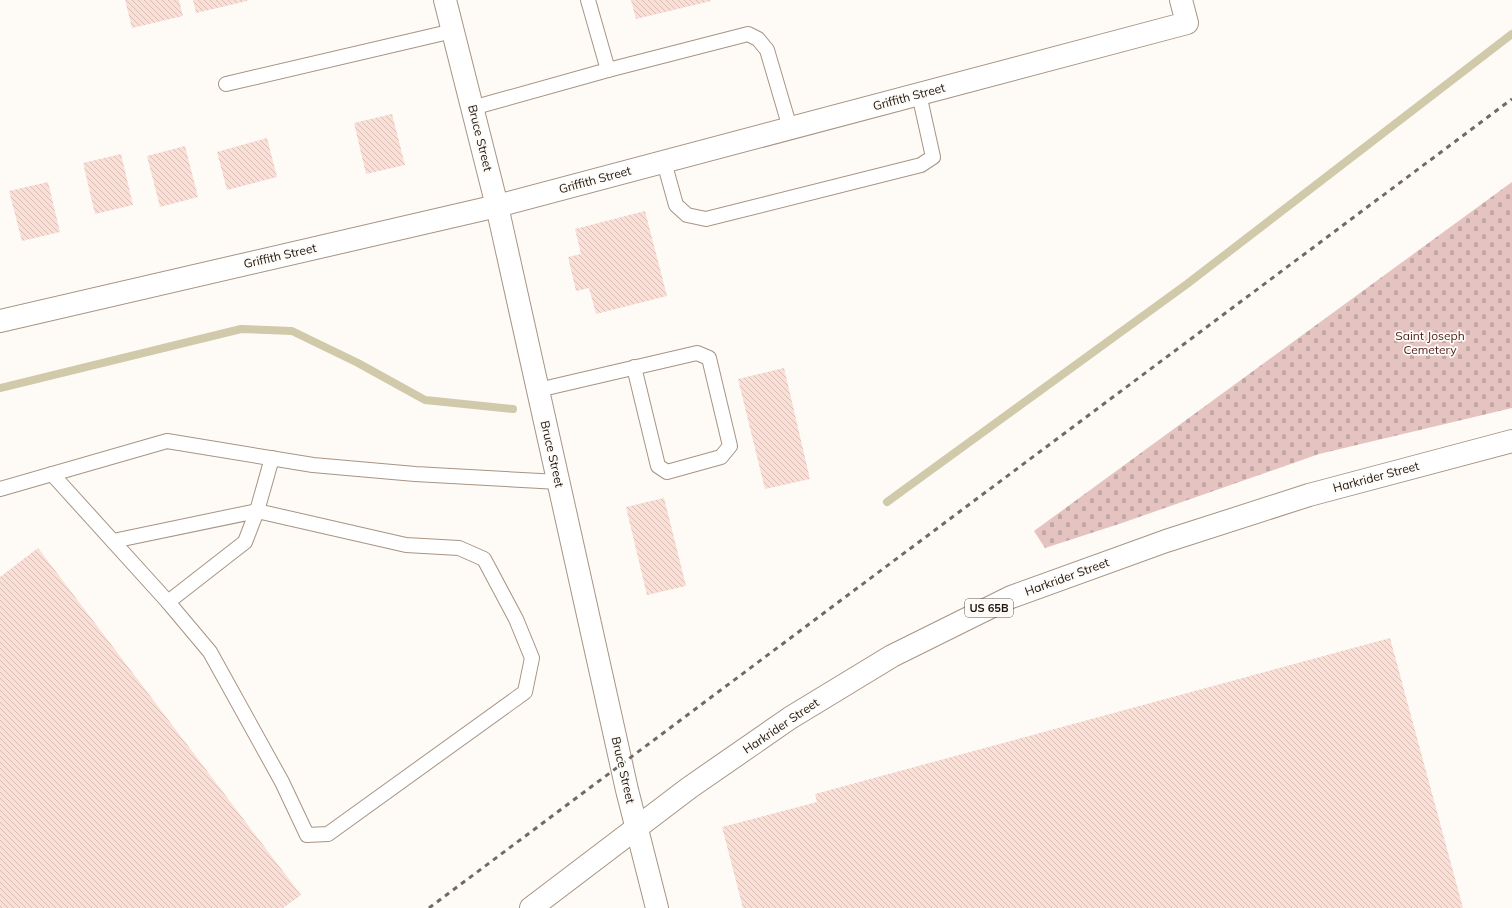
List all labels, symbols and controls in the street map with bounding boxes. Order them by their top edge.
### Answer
street label: Griffith Street [871,80,947,113]
street label: Bruce Street [465,103,496,173]
street label: Griffith Street [557,163,633,196]
street label: Griffith Street [242,240,318,271]
park label: Saint Joseph Cemetery [1395,328,1465,357]
street label: Bruce Street [538,419,567,489]
street label: Harkrider Street [1331,458,1421,495]
street label: Harkrider Street [1023,554,1111,599]
road number: US 65B [965,599,1013,617]
street label: Harkrider Street [740,695,822,757]
street label: Bruce Street [609,735,638,805]

